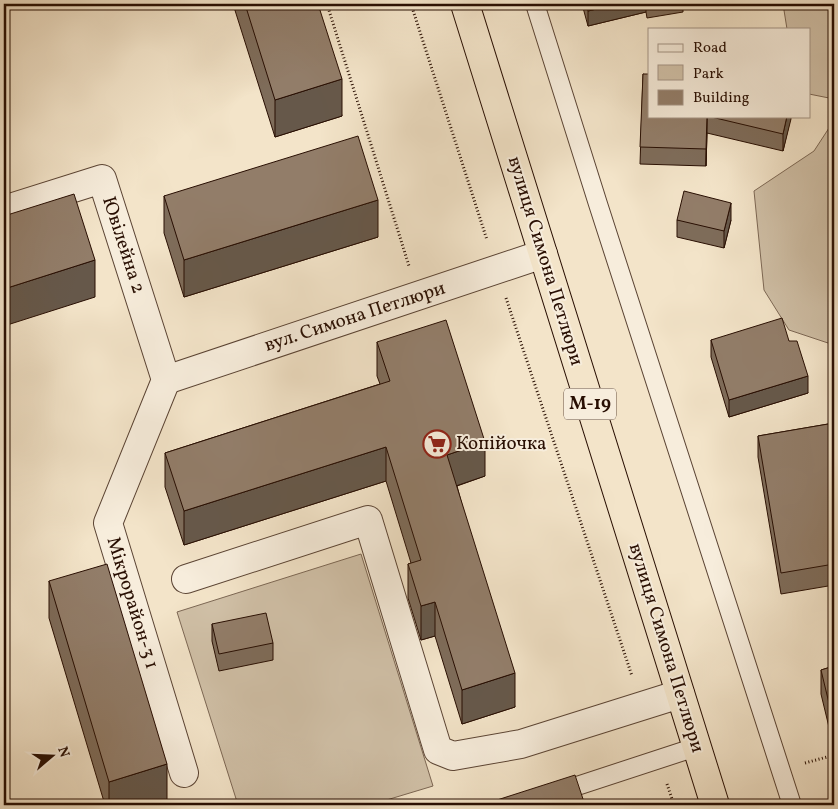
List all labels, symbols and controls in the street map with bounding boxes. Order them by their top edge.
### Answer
legend [648,28,810,118]
text: Road [693,38,727,59]
text: Park [693,64,724,85]
text: Building [693,88,750,109]
street label: вулиця Симона Петлюри [501,153,589,369]
street label: Ювілейна 2 [95,193,151,297]
street label: вул. Симона Петлюри [261,275,449,359]
road number: М-19 [564,388,616,419]
supermarket icon: Копійочка [422,429,452,459]
place label: Копійочка [456,431,546,457]
street label: Мікрорайон-3 1 [100,534,164,672]
street label: вулиця Симона Петлюри [622,540,710,756]
north arrow [28,732,78,782]
text: N [52,744,74,760]

